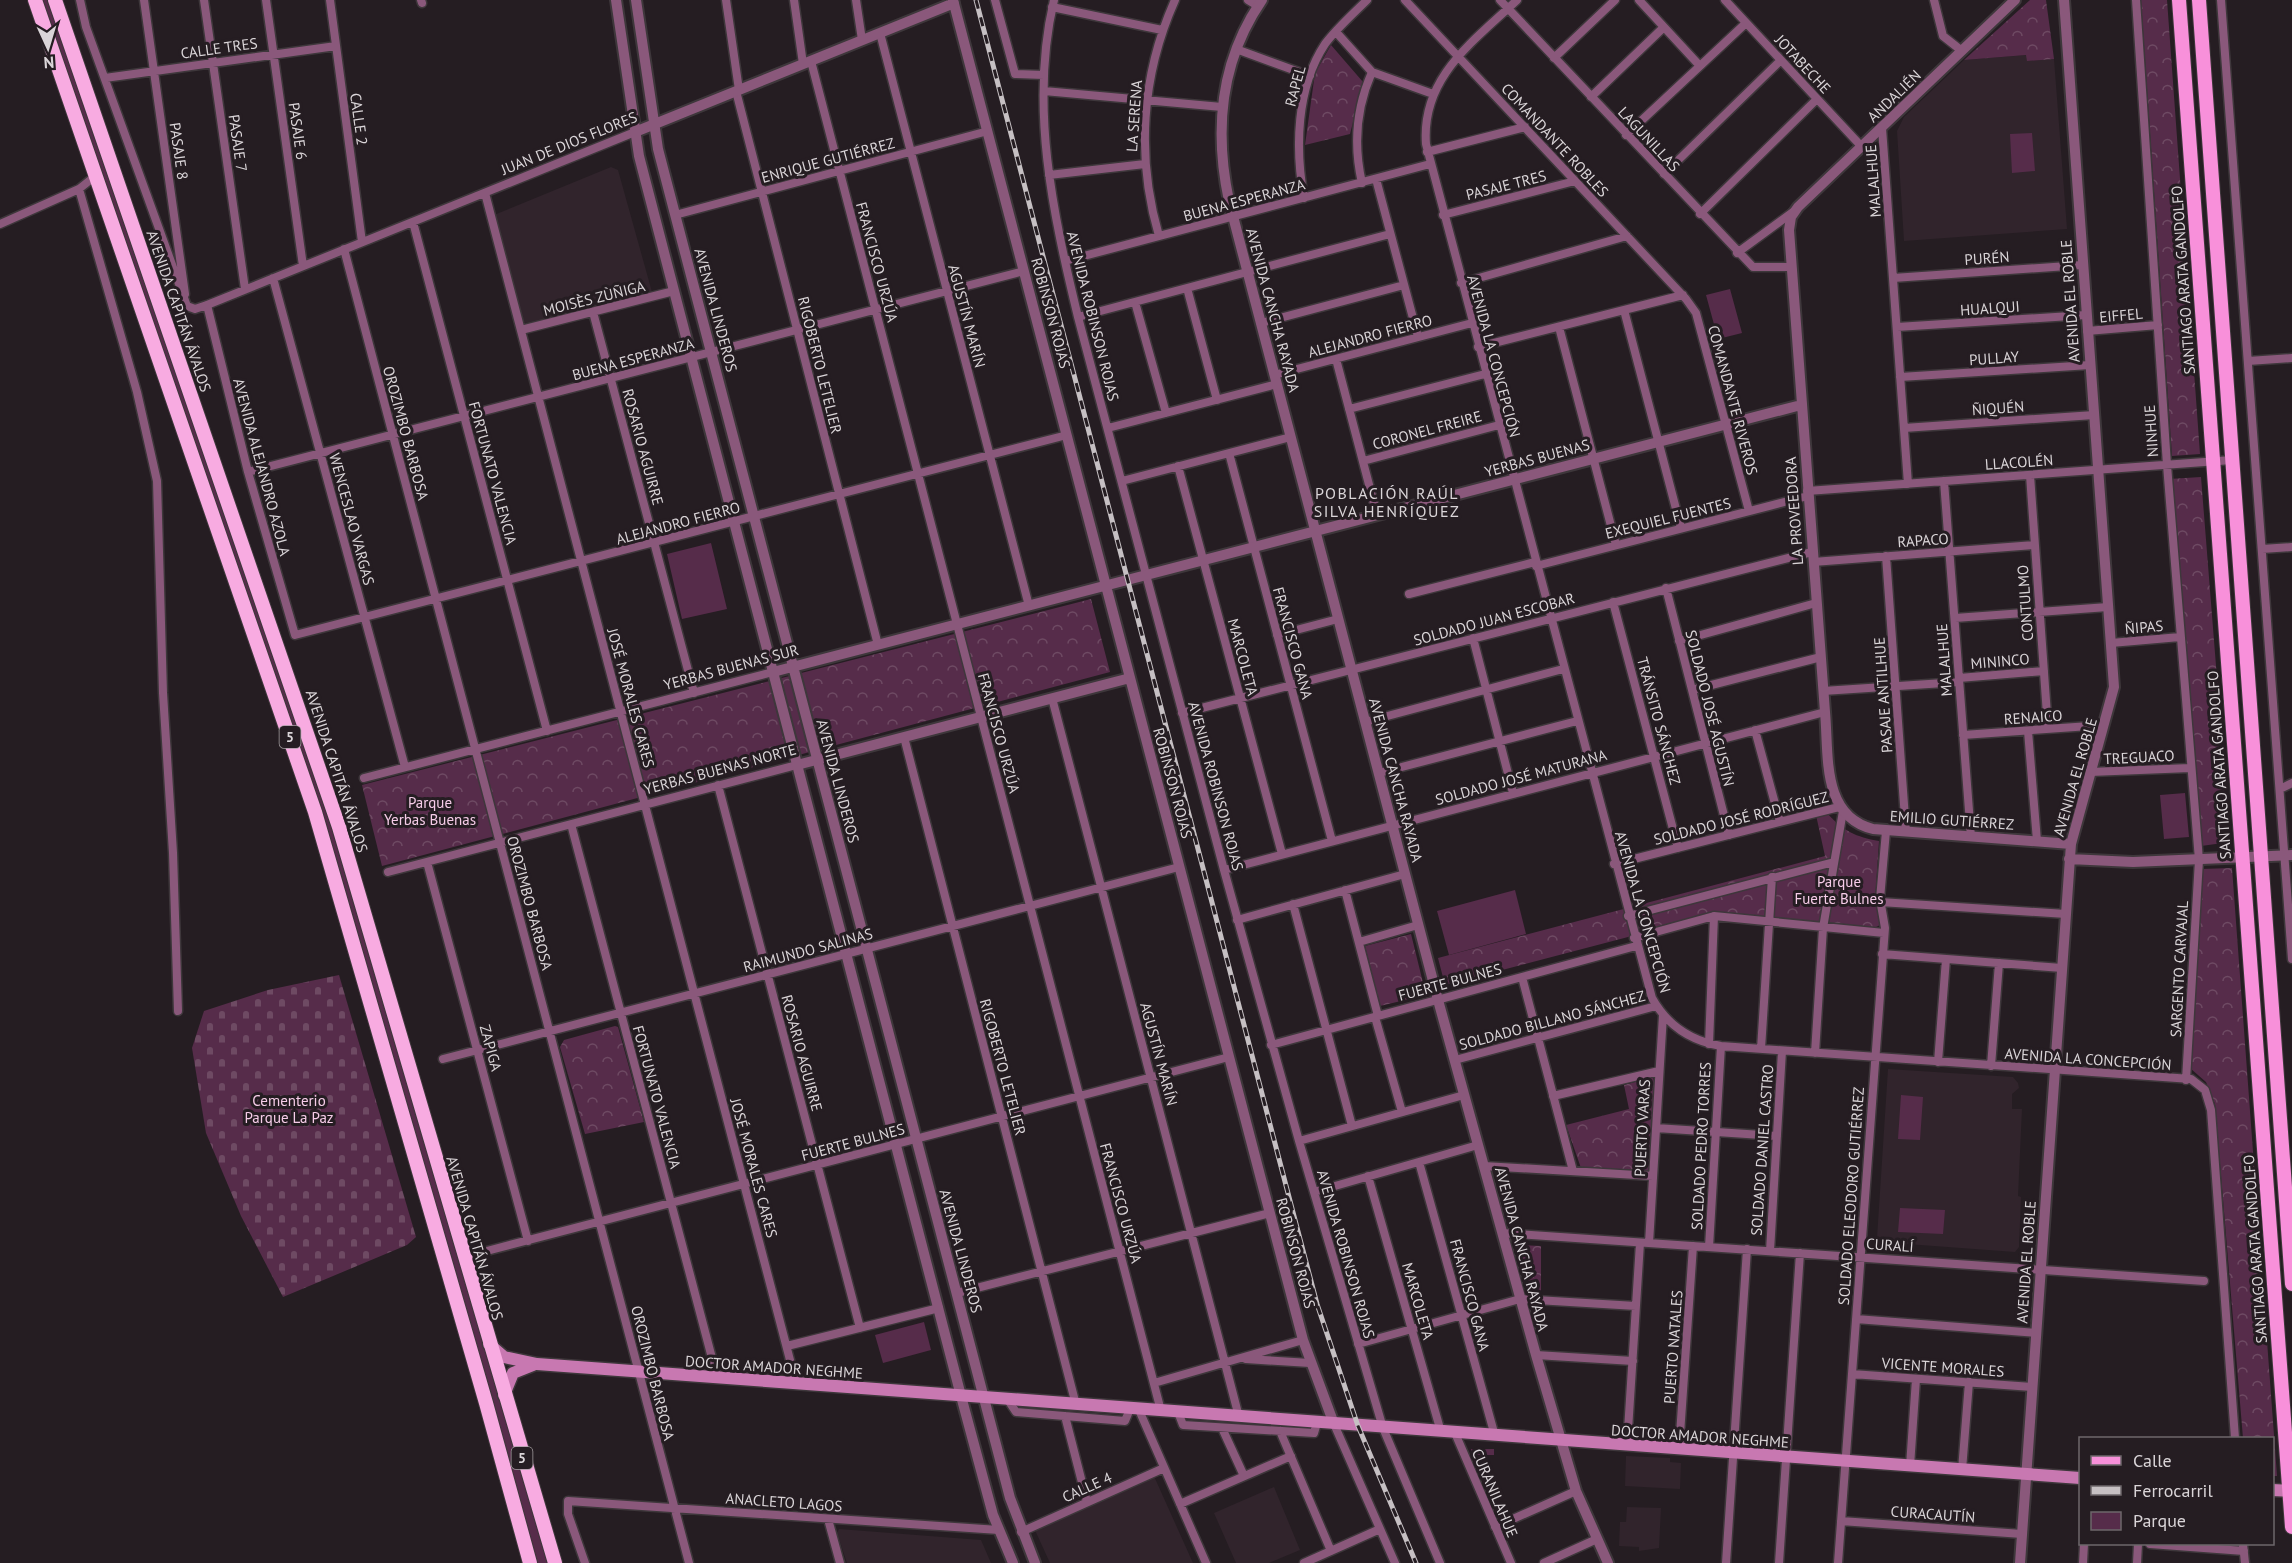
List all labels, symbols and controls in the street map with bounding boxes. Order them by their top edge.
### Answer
north arrow [18,18,78,78]
street label: JOTABECHE [1770,30,1835,97]
street label: CALLE TRES [179,33,259,63]
text: N [43,53,55,73]
street label: RAPEL [1280,63,1310,109]
street label: ANDALIÉN [1863,66,1925,126]
street label: LA SERENA [1122,79,1146,153]
street label: COMANDANTE ROBLES [1497,79,1613,201]
street label: CALLE 2 [346,92,372,146]
street label: PASAJE 6 [285,101,311,161]
street label: LAGUNILLAS [1614,103,1684,175]
street label: JUAN DE DIOS FLORES [497,107,640,179]
street label: PASAJE 7 [225,113,251,173]
street label: PASAJE 8 [166,121,192,181]
street label: ENRIQUE GUTIÉRREZ [759,133,897,187]
street label: MALALHUE [1861,144,1885,218]
street label: PASAJE TRES [1464,166,1548,204]
street label: BUENA ESPERANZA [1181,175,1307,225]
street label: SANTIAGO ARATA GANDOLFO [2167,185,2199,375]
street label: FRANCISCO URZÚA [852,200,902,324]
street label: AVENIDA CANCHA RAYADA [1242,226,1304,394]
street label: AVENIDA CAPITÁN ÁVALOS [142,228,216,394]
street label: AVENIDA ROBINSON ROJAS [1063,229,1123,403]
street label: AVENIDA EL ROBLE [2056,239,2084,363]
street label: AVENIDA LINDEROS [690,246,742,374]
street label: PURÉN [1964,247,2010,269]
street label: ROBINSON ROJAS [1027,256,1075,370]
street label: AGUSTÍN MARÍN [944,262,990,370]
street label: AVENIDA LA CONCEPCIÓN [1463,273,1525,439]
street label: MOISÈS ZÙÑIGA [541,276,647,320]
street label: RIGOBERTO LETELIER [794,294,846,436]
street label: HUALQUI [1960,296,2020,320]
street label: EIFFEL [2098,304,2144,326]
street label: ALEJANDRO FIERRO [1306,310,1434,362]
street label: COMANDANTE RIVEROS [1704,323,1762,477]
street label: BUENA ESPERANZA [570,334,696,384]
street label: PULLAY [1968,347,2020,369]
street label: OROZIMBO BARBOSA [379,364,433,502]
street label: AVENIDA ALEJANDRO AZOLA [229,376,295,558]
street label: ROSARIO AGUIRRE [618,387,668,507]
street label: ÑIQUÉN [1971,397,2025,419]
street label: FORTUNATO VALENCIA [465,399,521,547]
street label: NINHUE [2140,404,2162,458]
street label: CORONEL FREIRE [1370,406,1484,454]
street label: YERBAS BUENAS [1482,435,1592,481]
street label: LLACOLÉN [1984,450,2054,474]
street label: WENCESLAO VARGAS [325,451,379,587]
street label: LA PROVEEDORA [1781,456,1807,566]
district label: POBLACIÓN RAÚL SILVA HENRÍQUEZ [1314,483,1460,521]
street label: EXEQUIEL FUENTES [1603,493,1733,543]
street label: ALEJANDRO FIERRO [614,497,742,549]
street label: RAPACO [1897,529,1949,551]
street label: CONTULMO [2013,564,2037,642]
street label: FRANCISCO GANA [1269,585,1317,701]
street label: SOLDADO JUAN ESCOBAR [1411,588,1577,650]
street label: MARCOLETA [1224,616,1262,698]
street label: ÑIPAS [2124,616,2164,638]
street label: MALALHUE [1932,623,1956,697]
street label: JOSÉ MORALES CARES [603,625,659,770]
street label: SOLDADO JOSÉ AGUSTÍN [1681,628,1739,788]
street label: PASAJE ANTILHUE [1869,636,1897,754]
street label: YERBAS BUENAS SUR [661,640,801,694]
street label: MININCO [1970,649,2030,673]
street label: TRÁNSITO SÁNCHEZ [1633,655,1685,787]
street label: SANTIAGO ARATA GANDOLFO [2203,670,2235,860]
street label: FRANCISCO URZÚA [974,671,1024,795]
street label: AVENIDA CAPITÁN ÁVALOS [302,687,372,855]
street label: AVENIDA CANCHA RAYADA [1365,696,1427,864]
street label: AVENIDA ROBINSON ROJAS [1184,699,1248,873]
street label: RENAICO [2003,705,2063,729]
street label: AVENIDA EL ROBLE [2049,715,2101,839]
street label: AVENIDA LINDEROS [812,717,864,845]
road number: 5 [280,726,300,748]
street label: ROBINSON ROJAS [1149,726,1197,840]
street label: YERBAS BUENAS NORTE [642,740,798,798]
street label: SOLDADO JOSÉ MATURANA [1433,745,1609,809]
street label: TREGUACO [2103,746,2175,768]
street label: SOLDADO JOSÉ RODRÍGUEZ [1652,787,1830,849]
park label: Parque Yerbas Buenas [384,793,476,829]
street label: EMILIO GUTIÉRREZ [1889,806,2015,834]
street label: AVENIDA LA CONCEPCIÓN [1611,829,1675,995]
street label: OROZIMBO BARBOSA [503,834,557,972]
park label: Parque Fuerte Bulnes [1795,872,1883,908]
street label: SARGENTO CARVAJAL [2166,900,2192,1038]
street label: RAIMUNDO SALINAS [741,924,875,976]
street label: FUERTE BULNES [1396,959,1504,1005]
street label: SOLDADO BILLANO SÁNCHEZ [1457,986,1647,1054]
street label: ROSARIO AGUIRRE [777,993,827,1113]
street label: RIGOBERTO LETELIER [976,997,1030,1137]
street label: AGUSTÍN MARÍN [1136,1000,1182,1108]
street label: ZAPIGA [476,1023,506,1074]
street label: FORTUNATO VALENCIA [629,1023,685,1171]
street label: AVENIDA LA CONCEPCIÓN [2004,1044,2172,1074]
street label: SOLDADO PEDRO TORRES [1687,1061,1715,1231]
street label: SOLDADO DANIEL CASTRO [1747,1064,1777,1236]
street label: PUERTO VARAS [1630,1079,1654,1177]
street label: SOLDADO ELEODORO GUTIÉRREZ [1834,1086,1868,1306]
park label: Cementerio Parque La Paz [244,1091,334,1127]
street label: JOSÉ MORALES CARES [726,1095,782,1240]
street label: FUERTE BULNES [799,1119,907,1165]
street label: FRANCISCO URZÚA [1096,1141,1146,1265]
street label: AVENIDA CAPITÁN ÁVALOS [442,1154,508,1322]
street label: SANTIAGO ARATA GANDOLFO [2239,1154,2271,1344]
street label: AVENIDA CANCHA RAYADA [1491,1165,1553,1333]
street label: AVENIDA ROBINSON ROJAS [1313,1168,1379,1340]
street label: AVENIDA LINDEROS [935,1187,987,1315]
street label: ROBINSON ROJAS [1272,1196,1320,1310]
street label: AVENIDA EL ROBLE [2012,1200,2040,1324]
street label: CURALÍ [1866,1234,1915,1256]
street label: FRANCISCO GANA [1446,1237,1494,1353]
street label: MARCOLETA [1398,1260,1438,1342]
street label: PUERTO NATALES [1660,1290,1686,1404]
street label: OROZIMBO BARBOSA [627,1304,679,1443]
street label: DOCTOR AMADOR NEGHME [684,1351,864,1383]
street label: VICENTE MORALES [1880,1353,2005,1381]
street label: DOCTOR AMADOR NEGHME [1610,1420,1790,1452]
legend [2079,1437,2274,1545]
street label: CURANILAHUE [1468,1446,1522,1540]
road number: 5 [512,1447,532,1469]
text: Calle [2133,1449,2172,1472]
street label: CALLE 4 [1059,1468,1115,1506]
text: Ferrocarril [2133,1479,2213,1502]
street label: ANACLETO LAGOS [725,1488,843,1516]
street label: CURACAUTÍN [1890,1502,1976,1526]
text: Parque [2133,1509,2186,1532]

